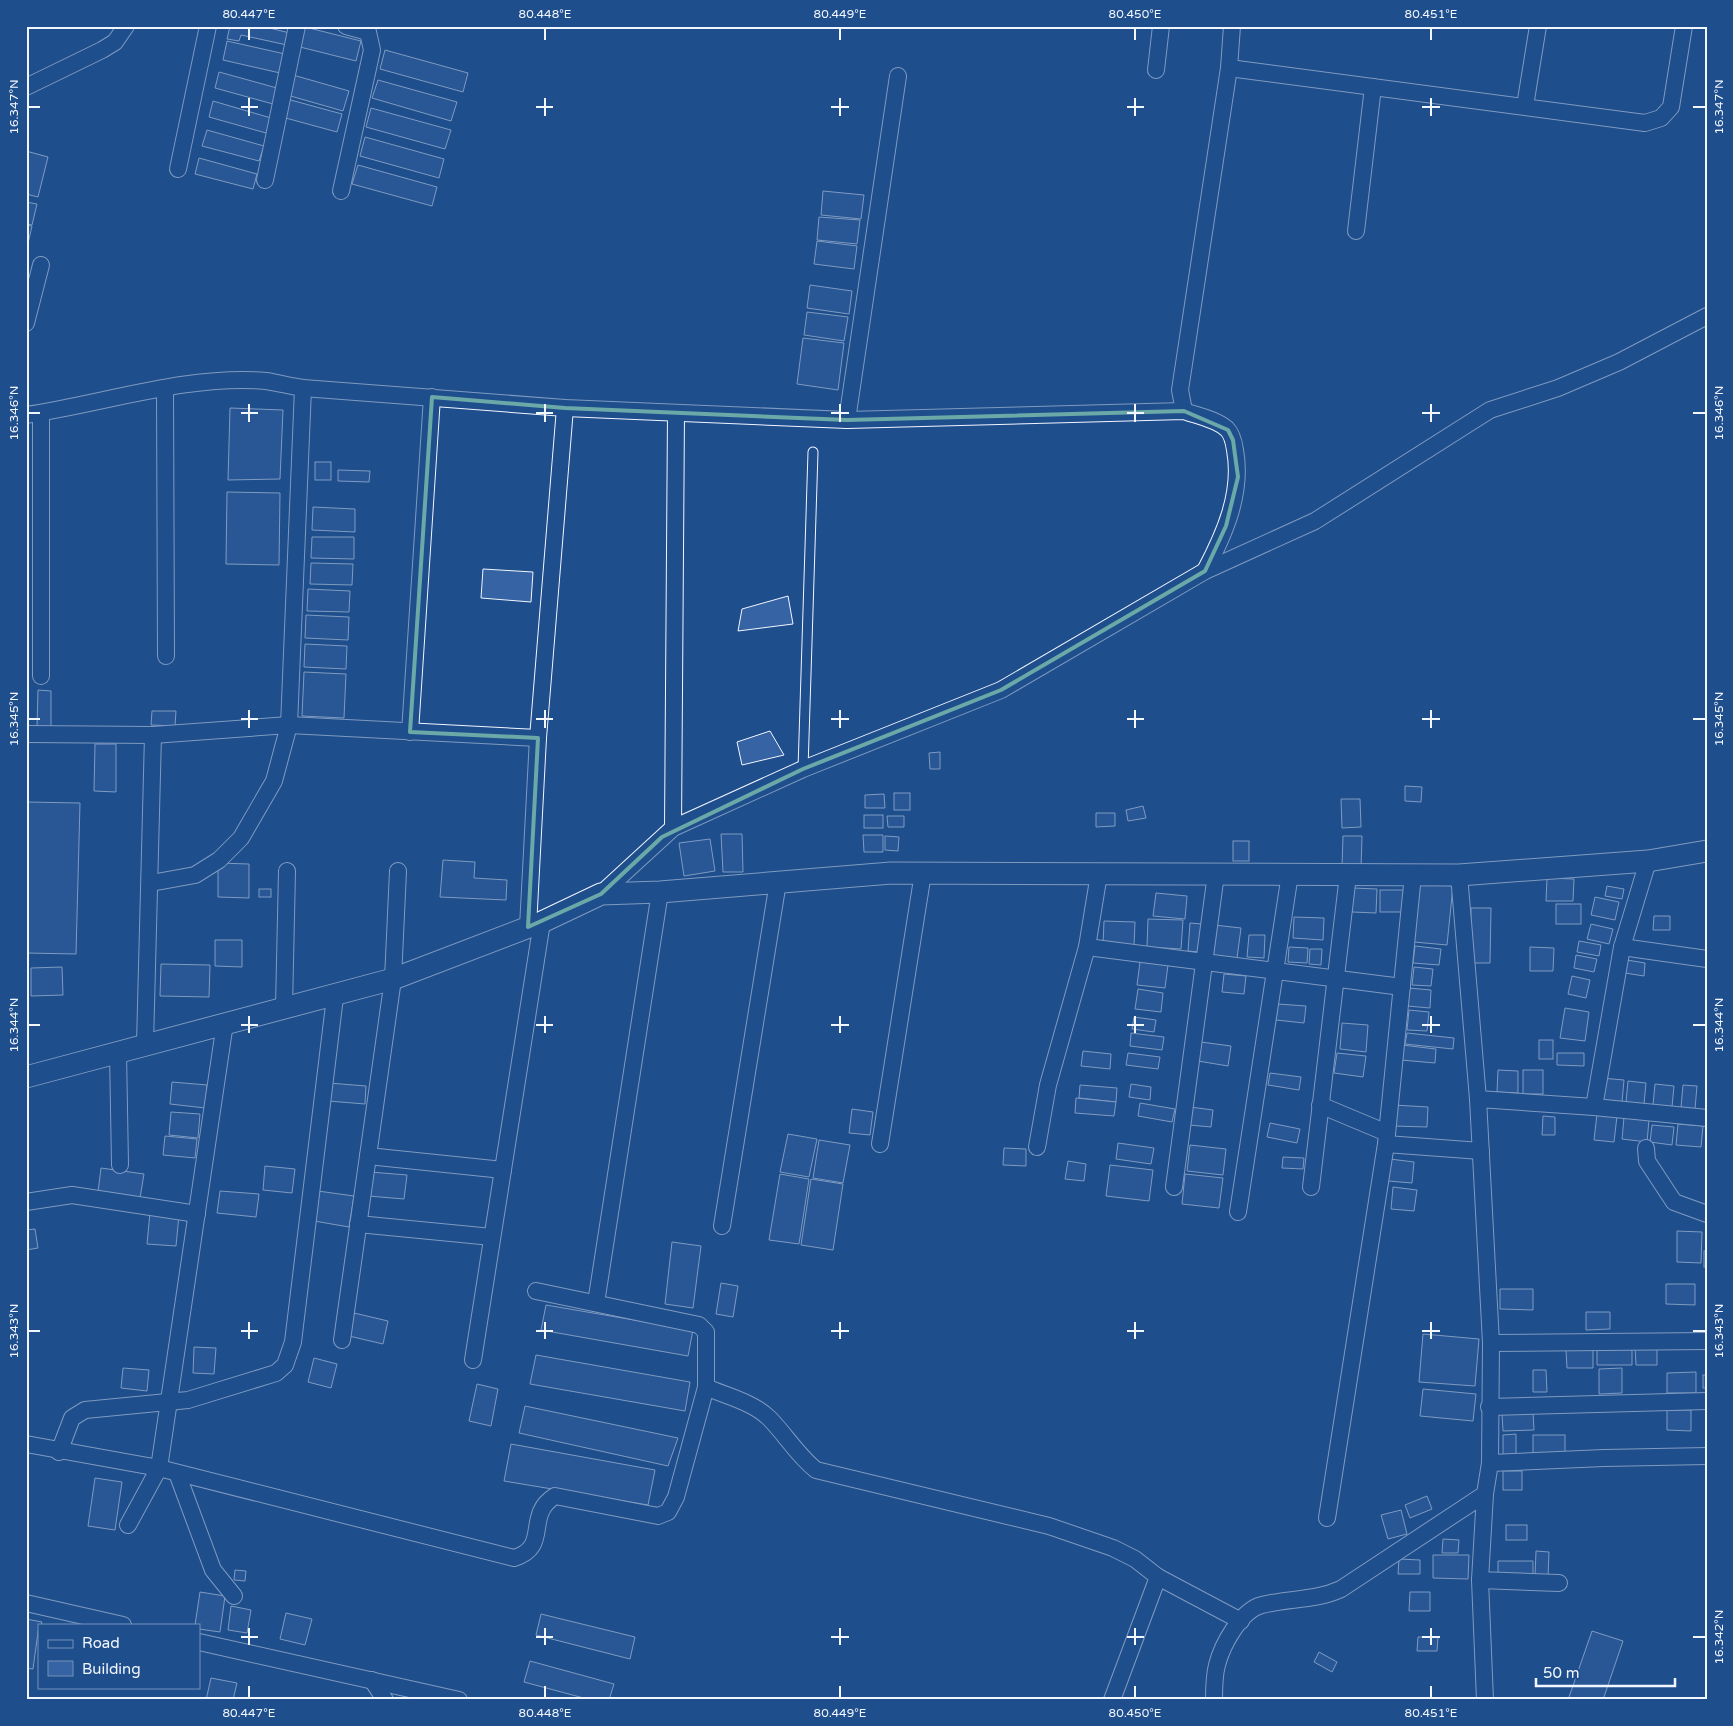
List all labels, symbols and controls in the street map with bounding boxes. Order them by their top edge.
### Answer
text: 80.447°E [223,7,276,21]
text: 80.448°E [519,7,572,21]
text: 80.449°E [814,7,867,21]
text: 80.450°E [1109,7,1162,21]
text: 80.451°E [1405,7,1458,21]
text: 16.347°N [7,79,21,135]
text: 16.347°N [1712,79,1726,135]
text: 16.346°N [7,386,21,440]
text: 16.346°N [1712,386,1726,440]
text: 16.345°N [7,692,21,746]
text: 16.345°N [1712,692,1726,746]
text: 16.344°N [7,998,21,1052]
text: 16.344°N [1712,998,1726,1052]
text: 16.343°N [7,1304,21,1358]
text: 16.343°N [1712,1304,1726,1358]
text: 16.342°N [1712,1610,1726,1664]
legend [38,1624,200,1688]
text: Road [82,1634,120,1652]
scale bar [1536,1656,1674,1688]
text: Building [82,1660,141,1678]
text: 50 m [1543,1664,1580,1682]
text: 80.447°E [223,1706,276,1720]
text: 80.448°E [519,1706,572,1720]
text: 80.449°E [814,1706,867,1720]
text: 80.450°E [1109,1706,1162,1720]
text: 80.451°E [1405,1706,1458,1720]

